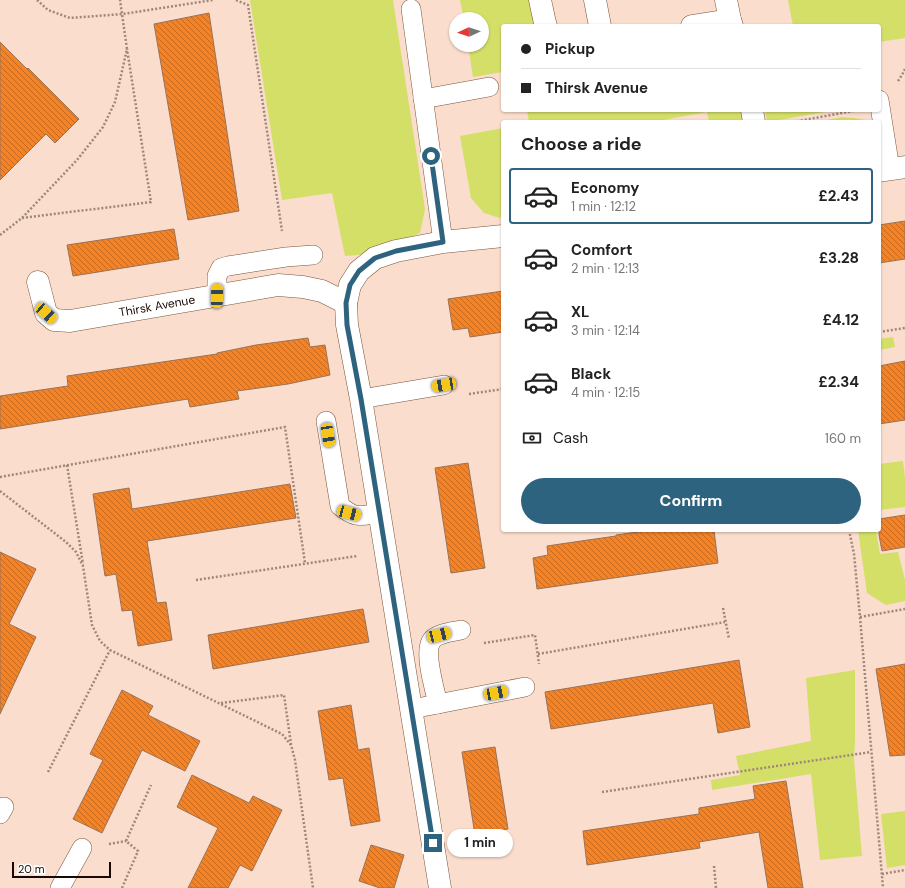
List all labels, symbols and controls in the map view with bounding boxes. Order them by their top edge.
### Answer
north arrow [449,12,489,52]
map controls [449,12,489,52]
text: Pickup [545,39,595,59]
text: Thirsk Avenue [545,78,648,98]
text: Choose a ride [521,132,642,156]
route start [422,147,440,165]
icon: car [523,178,559,214]
text: Economy [571,178,639,198]
text: £2.43 [818,186,859,206]
text: 1 min · 12:12 [571,198,636,215]
icon: car [523,240,559,276]
text: Comfort [571,240,632,260]
text: £3.28 [819,248,859,268]
text: 2 min · 12:13 [571,260,640,277]
car [211,284,223,308]
street label: Thirsk Avenue [118,291,196,321]
car [33,301,59,325]
icon: car [523,302,559,338]
text: XL [571,302,589,322]
text: £4.12 [822,310,859,330]
text: 3 min · 12:14 [571,322,640,339]
icon: car [523,364,559,400]
text: Black [571,364,611,384]
text: £2.34 [818,372,859,392]
car [431,377,457,393]
text: 4 min · 12:15 [571,384,640,401]
car [320,422,336,448]
icon: cash [521,427,543,449]
text: Cash [553,428,588,448]
text: 160 m [825,430,861,447]
button: Confirm [521,478,861,524]
car [336,504,362,522]
car [426,626,452,644]
car [483,685,509,701]
callout: 1 min [447,829,513,857]
route end [424,834,442,852]
text: 1 min [464,834,496,851]
scale bar [12,860,111,879]
text: 20 m [18,862,44,876]

